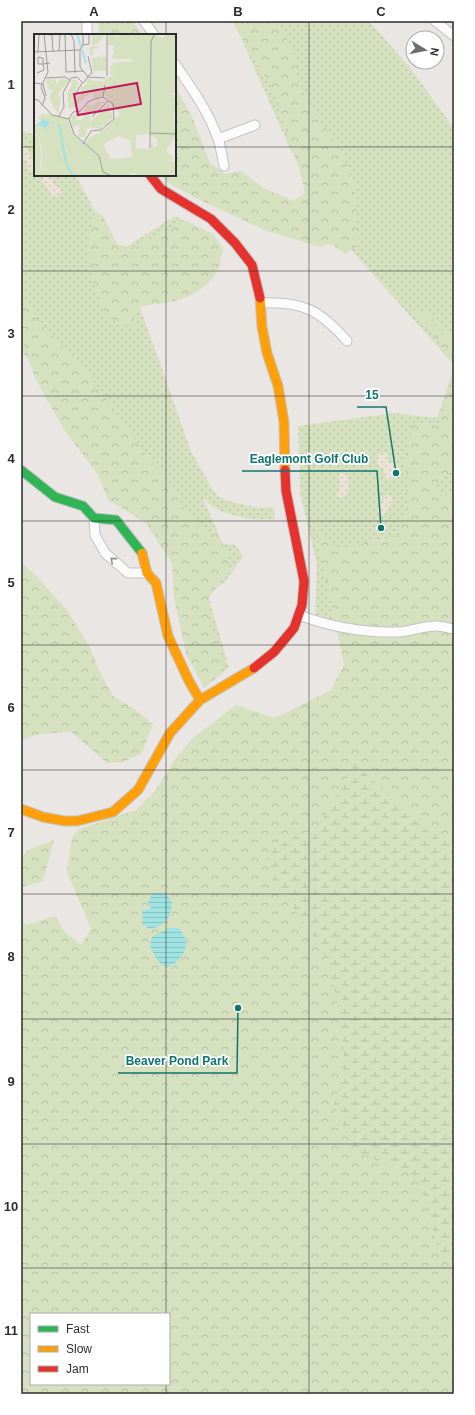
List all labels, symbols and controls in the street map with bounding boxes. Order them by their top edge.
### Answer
text: A [89,4,99,19]
text: B [233,4,243,19]
text: C [376,4,386,19]
north arrow [405,30,445,70]
inset map [34,34,176,176]
text: N [428,47,441,57]
text: 1 [7,77,15,92]
text: 2 [7,202,15,217]
text: 3 [7,326,15,341]
callout: 15 [357,383,386,407]
text: 15 [365,388,379,402]
callout: Eaglemont Golf Club [242,447,377,471]
text: 4 [7,451,15,466]
text: Eaglemont Golf Club [250,452,368,466]
one-way arrow [110,557,118,564]
text: 5 [7,575,15,590]
text: 6 [7,700,15,715]
text: 7 [7,825,15,840]
text: 8 [7,949,15,964]
callout: Beaver Pond Park [118,1049,237,1073]
text: Beaver Pond Park [126,1054,229,1068]
text: 9 [7,1074,15,1089]
text: 10 [4,1199,18,1214]
legend [30,1313,170,1385]
text: Fast [66,1322,90,1336]
text: 11 [4,1323,18,1338]
text: Slow [66,1342,92,1356]
text: Jam [66,1362,89,1376]

